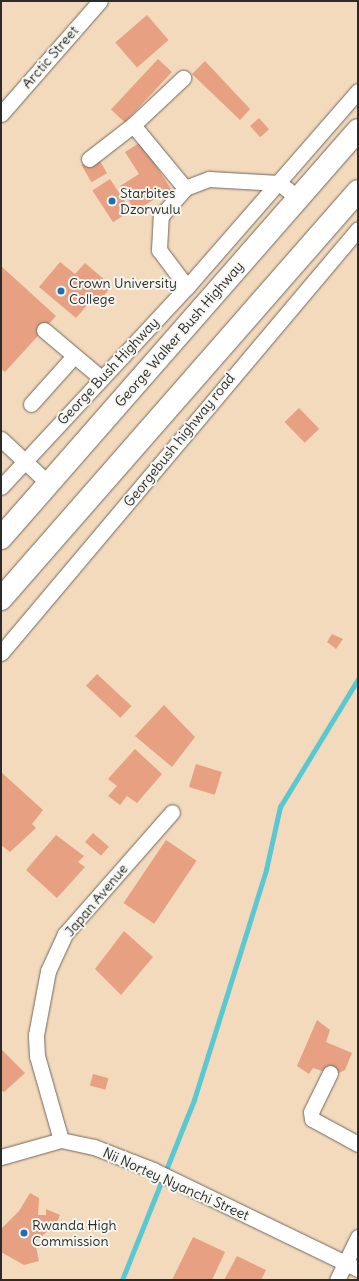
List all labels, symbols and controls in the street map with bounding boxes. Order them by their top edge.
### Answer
street label: Arctic Street [18,22,82,92]
place label: Starbites Dzorwulu [120,185,181,218]
marker: Starbites Dzorwulu [107,196,117,206]
street label: George Walker Bush Highway [111,258,247,410]
place label: Crown University College [69,275,177,308]
marker: Crown University College [56,286,66,296]
street label: George Bush Highway [54,314,162,428]
street label: Georgebush highway road [120,370,238,510]
street label: Japan Avenue [61,860,131,940]
street label: Nii Nortey Nyanchi Street [100,1144,252,1224]
place label: Rwanda High Commission [32,1217,117,1250]
marker: Rwanda High Commission [19,1228,29,1238]

